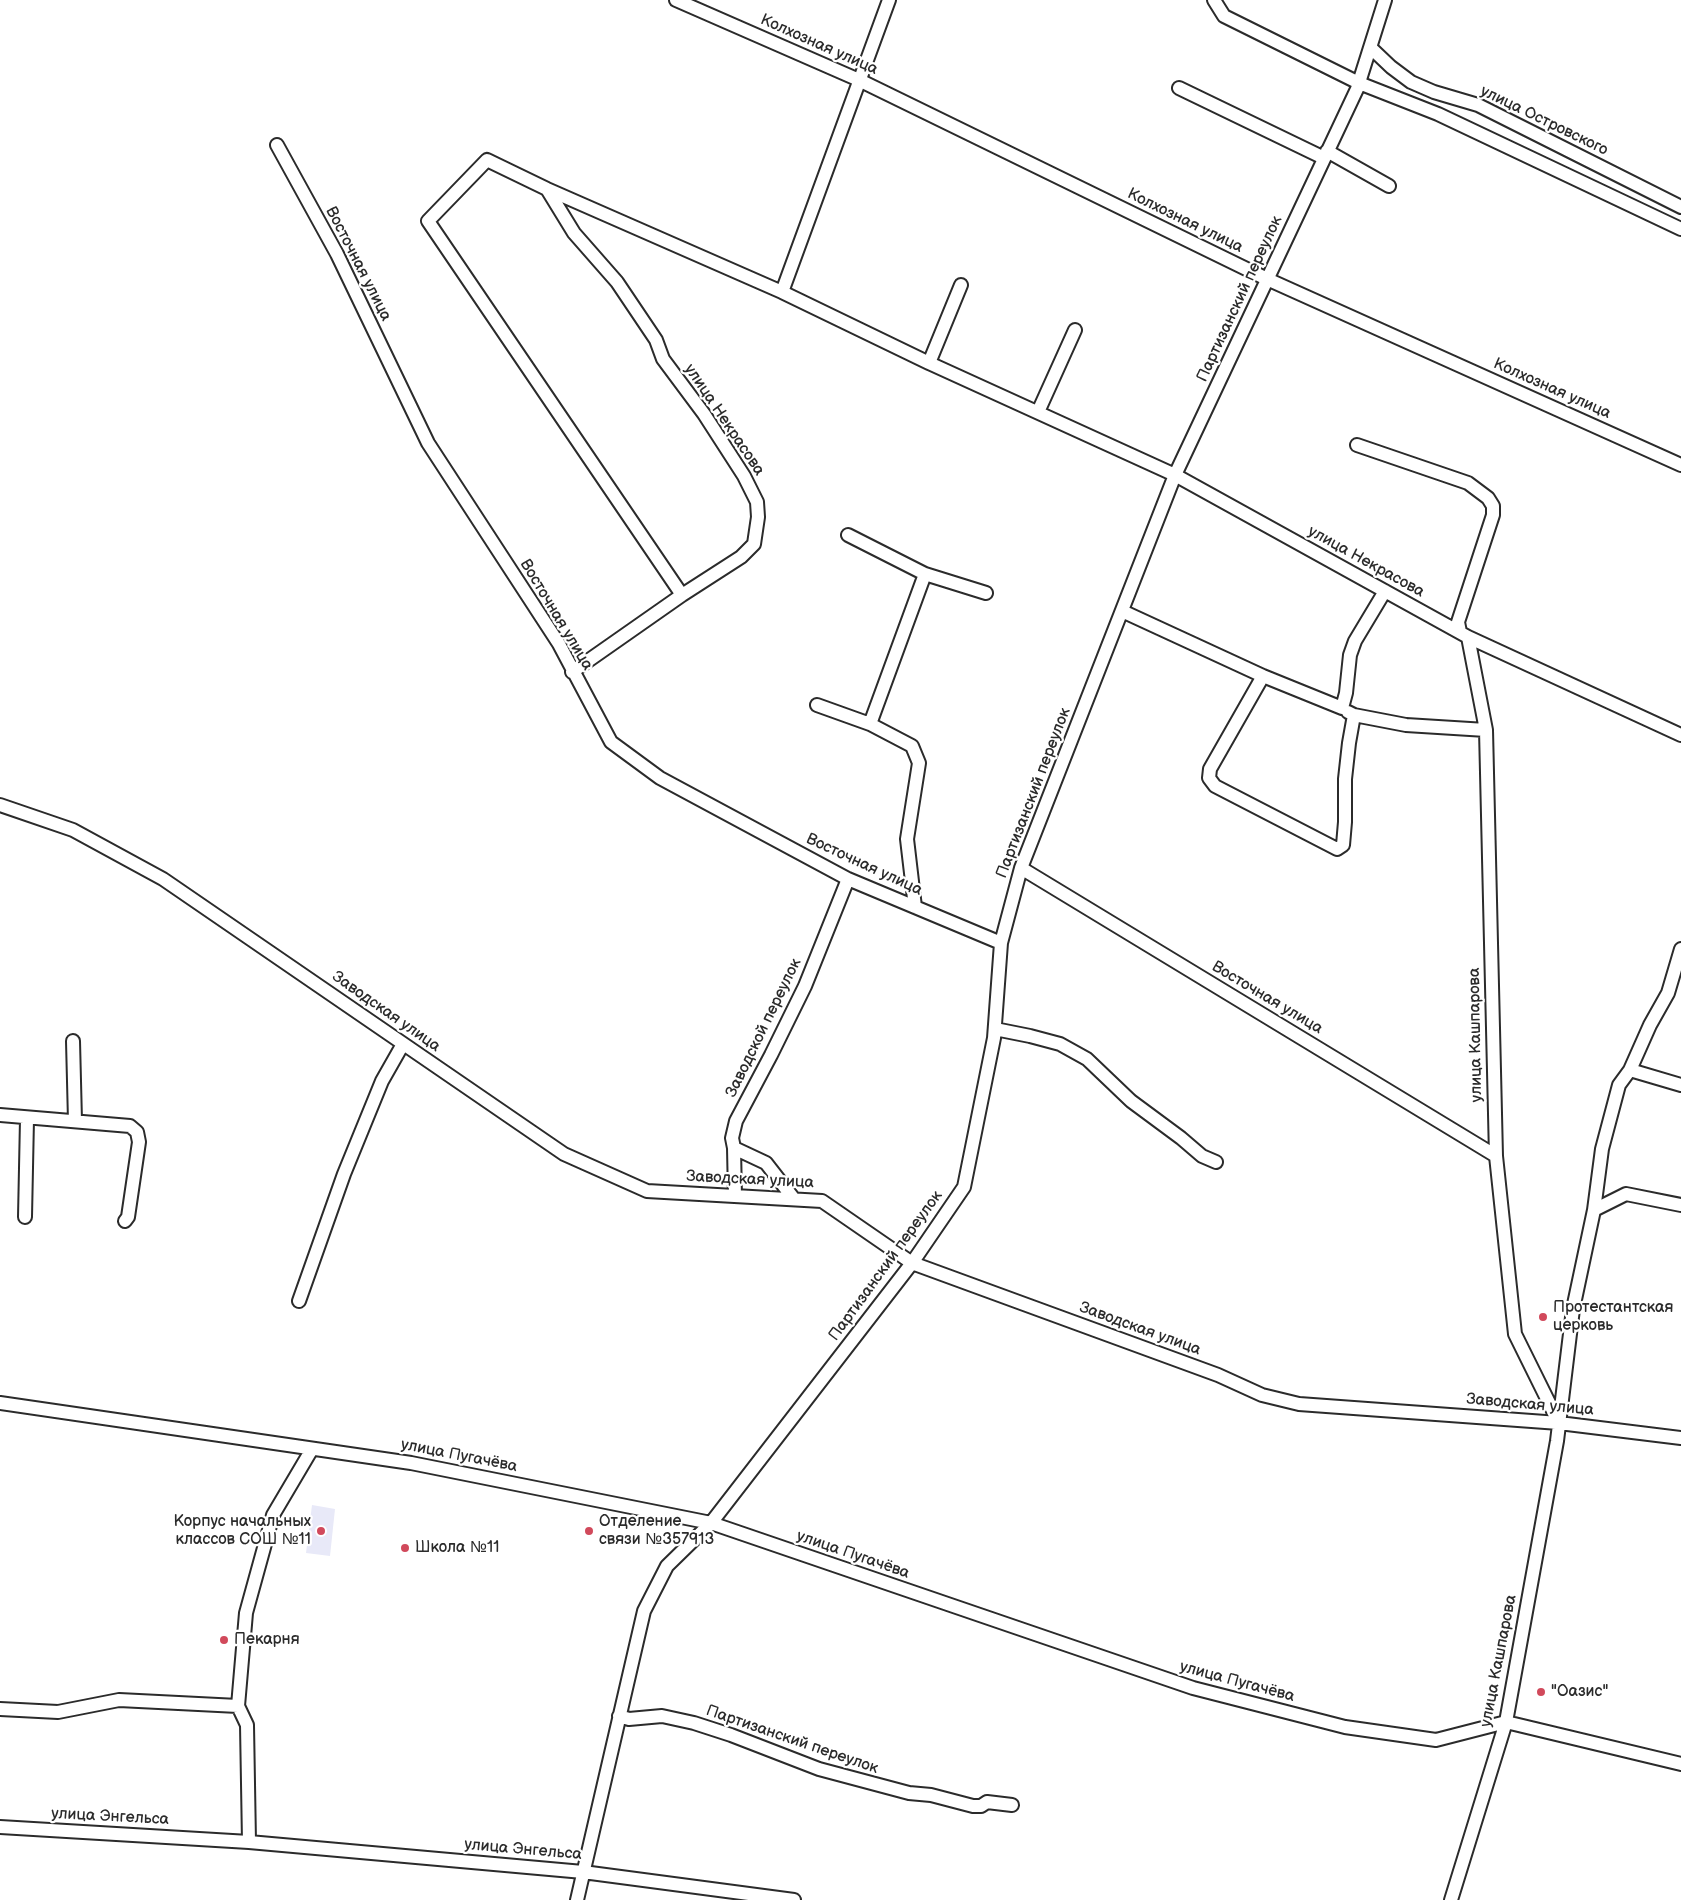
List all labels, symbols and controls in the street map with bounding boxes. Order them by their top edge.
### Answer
street label: Колхозная улица [757,10,881,80]
street label: улица Островского [1477,82,1611,160]
street label: Колхозная улица [1124,185,1246,257]
street label: Восточная улица [321,203,395,325]
street label: Партизанский переулок [1193,213,1287,385]
street label: Колхозная улица [1490,354,1614,424]
street label: улица Некрасова [680,361,768,479]
street label: улица Некрасова [1304,522,1428,602]
street label: Восточная улица [515,556,597,674]
street label: Партизанский переулок [993,705,1075,881]
street label: Восточная улица [803,830,925,900]
street label: Заводской переулок [722,955,806,1101]
street label: Восточная улица [1208,957,1326,1039]
street label: Заводская улица [328,967,444,1057]
street label: улица Кашпарова [1465,968,1487,1102]
street label: Заводская улица [686,1167,814,1193]
street label: Партизанский переулок [825,1187,947,1345]
street label: Заводская улица [1077,1298,1203,1360]
place label: Протестантская церковь [1553,1298,1673,1336]
marker: Протестантская церковь [1537,1311,1549,1323]
street label: Заводская улица [1465,1390,1595,1420]
street label: улица Пугачёва [399,1435,519,1477]
place label: Корпус начальных классов СОШ №11 [173,1512,311,1550]
place label: Отделение связи №357913 [599,1512,714,1550]
marker: Корпус начальных классов СОШ №11 [315,1525,327,1537]
marker: Отделение связи №357913 [583,1525,595,1537]
street label: улица Пугачёва [794,1527,912,1583]
place label: Школа №11 [415,1538,499,1558]
marker: Школа №11 [399,1542,411,1554]
street label: улица Кашпарова [1477,1593,1521,1729]
place label: Пекарня [234,1630,300,1650]
marker: Пекарня [218,1634,230,1646]
street label: улица Пугачёва [1177,1657,1297,1707]
place label: "Оазис" [1551,1682,1608,1702]
marker: "Оазис" [1535,1686,1547,1698]
street label: Партизанский переулок [703,1701,881,1779]
street label: улица Энгельса [51,1804,169,1830]
street label: улица Энгельса [463,1835,583,1865]

